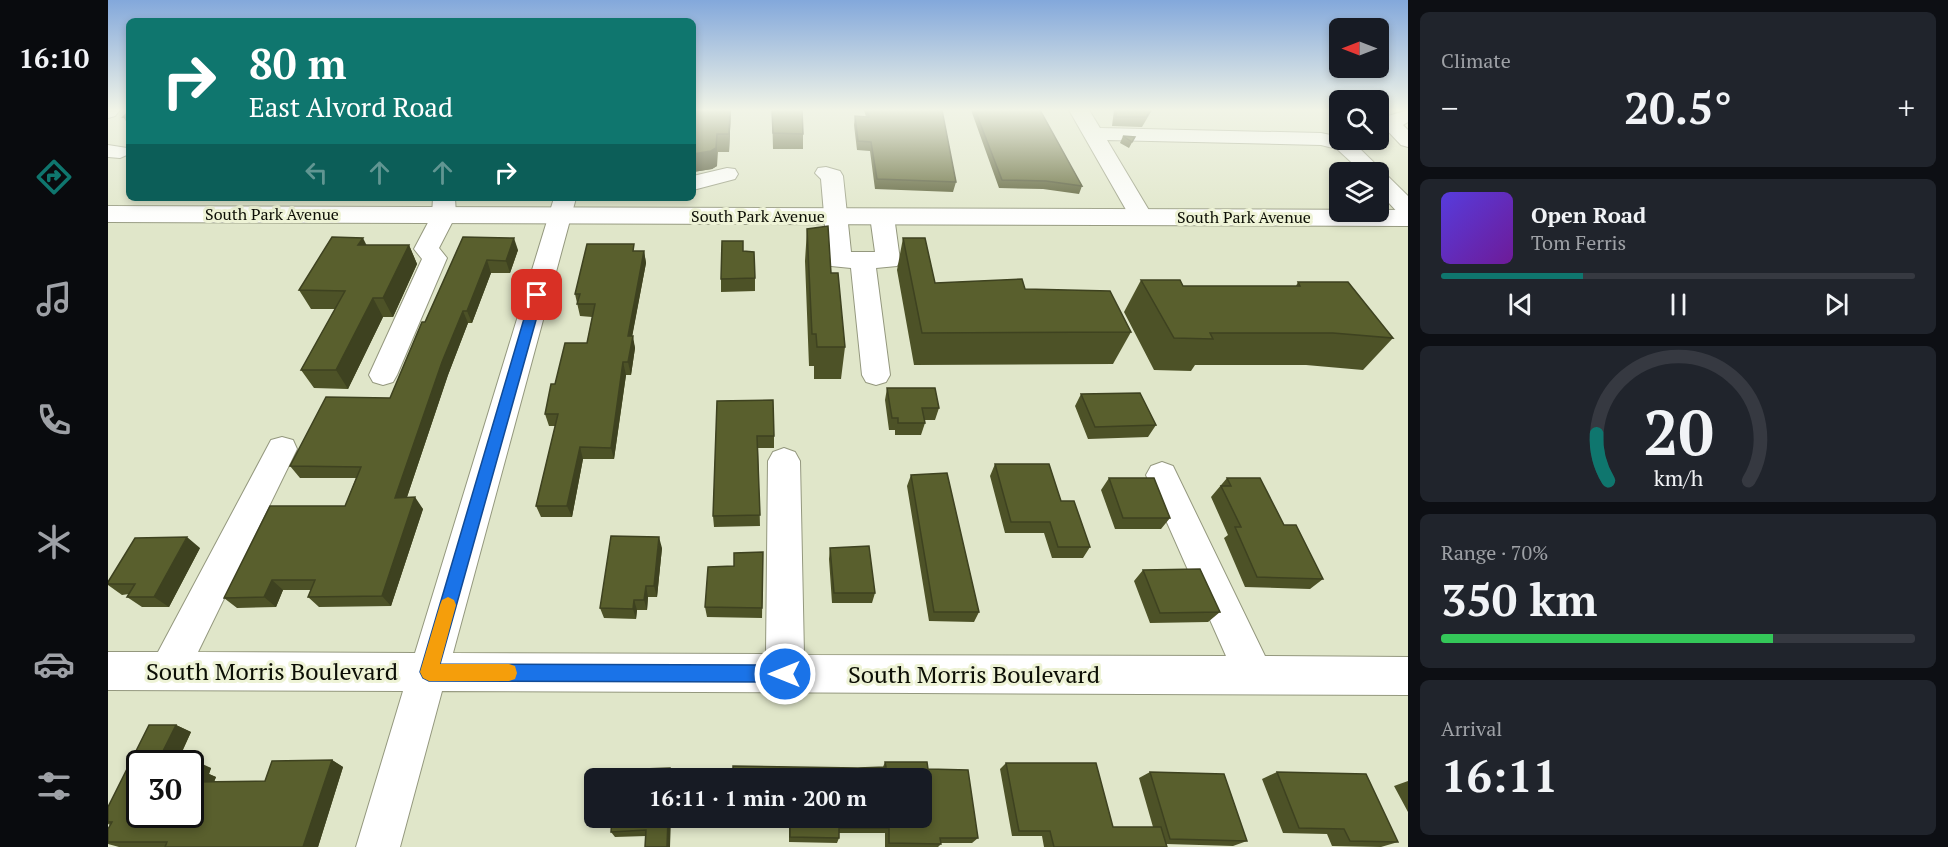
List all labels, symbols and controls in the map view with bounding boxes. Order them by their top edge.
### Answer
north arrow [1329,18,1389,78]
map controls [1329,18,1389,222]
text: 80 m [249,35,347,91]
text: 16:10 [19,40,89,76]
icon: right [150,42,228,120]
text: Climate [1441,47,1511,74]
text: 20.5° [1624,77,1732,137]
text: − [1441,86,1459,129]
text: + [1897,86,1915,129]
text: East Alvord Road [249,89,453,125]
button: search [1329,90,1389,150]
icon: directions [33,156,75,198]
icon: left [300,156,333,189]
icon: ahead [363,156,396,189]
icon: ahead [426,156,459,189]
icon: right [489,156,522,189]
button: layers [1329,162,1389,222]
text: Open Road [1531,200,1646,229]
street label: South Park Avenue [205,203,339,225]
street label: South Park Avenue [691,205,825,227]
street label: South Park Avenue [1177,206,1311,228]
text: Tom Ferris [1531,229,1626,256]
pin [511,269,562,320]
icon: music [33,278,75,320]
icon: arrive [520,278,553,311]
icon: previous [1504,288,1537,321]
icon: pause [1662,288,1695,321]
icon: next [1820,288,1853,321]
text: 20 [1643,390,1713,473]
icon: phone [33,399,75,441]
text: km/h [1653,464,1703,492]
icon: climate [33,521,75,563]
text: Range · 70% [1441,539,1548,566]
text: 350 km [1441,569,1597,629]
position arrow [753,642,817,706]
icon: car [33,643,75,685]
street label: South Morris Boulevard [146,655,398,687]
street label: South Morris Boulevard [848,658,1100,690]
text: Arrival [1441,715,1502,742]
text: 16:11 [1441,745,1558,805]
speed limit sign: 30 [126,750,204,828]
icon: filters [33,765,75,807]
text: 16:11 · 1 min · 200 m [649,783,867,812]

